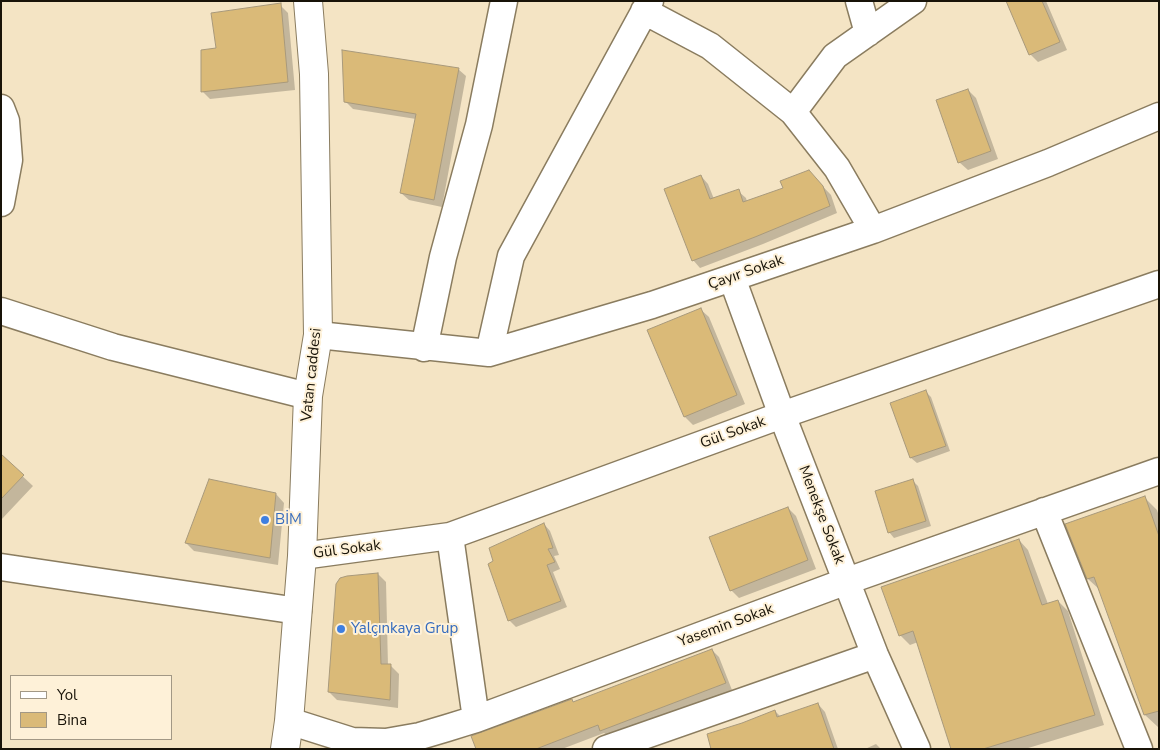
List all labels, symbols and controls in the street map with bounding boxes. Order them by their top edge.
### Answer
street label: Çayır Sokak [706,252,786,294]
street label: Vatan caddesi [298,327,326,423]
street label: Gül Sokak [698,413,768,453]
street label: Menekşe Sokak [794,463,848,567]
place label: BİM [275,511,302,529]
marker: BİM [259,514,271,526]
street label: Gül Sokak [312,537,382,563]
street label: Yasemin Sokak [676,600,776,652]
place label: Yalçınkaya Grup [351,620,458,638]
marker: Yalçınkaya Grup [335,623,347,635]
legend [10,675,172,740]
text: Yol [57,685,78,705]
text: Bina [57,710,87,730]

